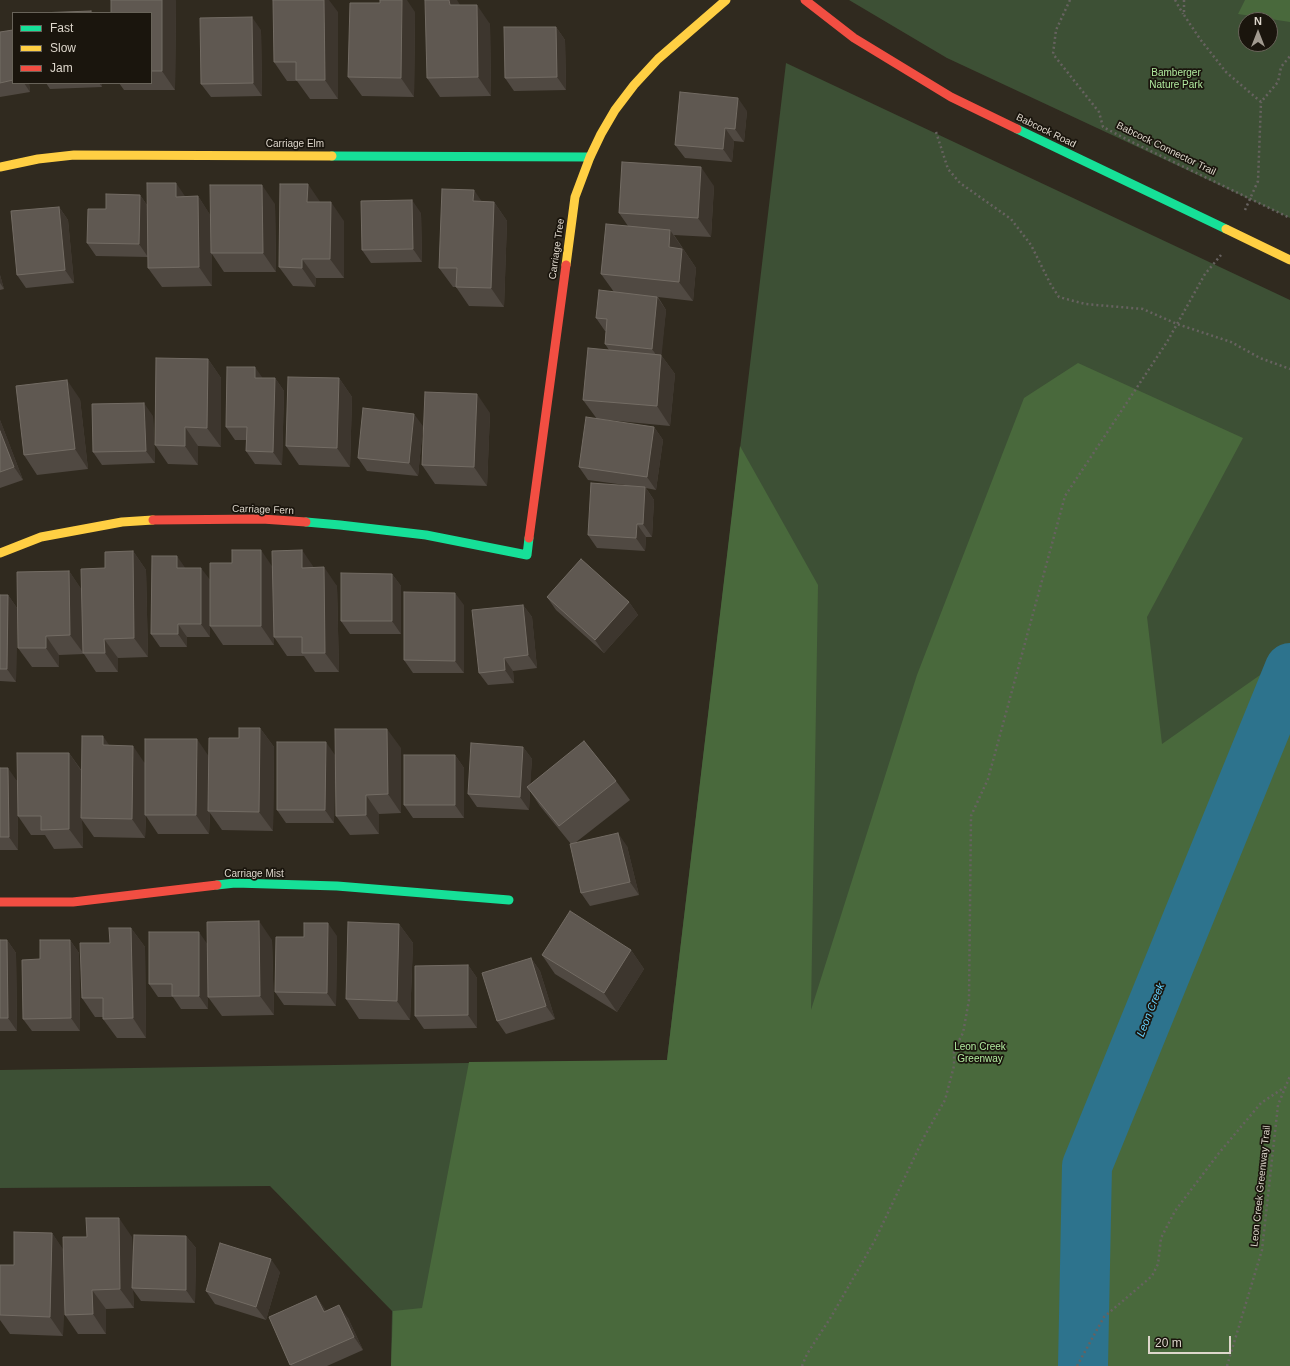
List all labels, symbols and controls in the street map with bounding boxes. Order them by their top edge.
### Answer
legend [12,12,152,84]
north arrow [1238,12,1278,52]
text: N [1254,15,1262,27]
text: Fast [50,21,73,35]
text: Slow [50,41,76,55]
text: Jam [50,61,73,75]
park label: Bamberger Nature Park [1149,67,1203,90]
street label: Babcock Road [1014,111,1078,151]
street label: Babcock Connector Trail [1114,120,1218,178]
street label: Carriage Elm [266,138,324,150]
street label: Carriage Tree [547,218,567,280]
street label: Carriage Fern [232,503,294,517]
street label: Carriage Mist [224,868,284,880]
water label: Leon Creek [1134,981,1168,1039]
park label: Leon Creek Greenway [954,1041,1006,1064]
street label: Leon Creek Greenway Trail [1249,1125,1273,1247]
scale bar [1150,1328,1233,1354]
text: 20 m [1155,1336,1182,1350]

